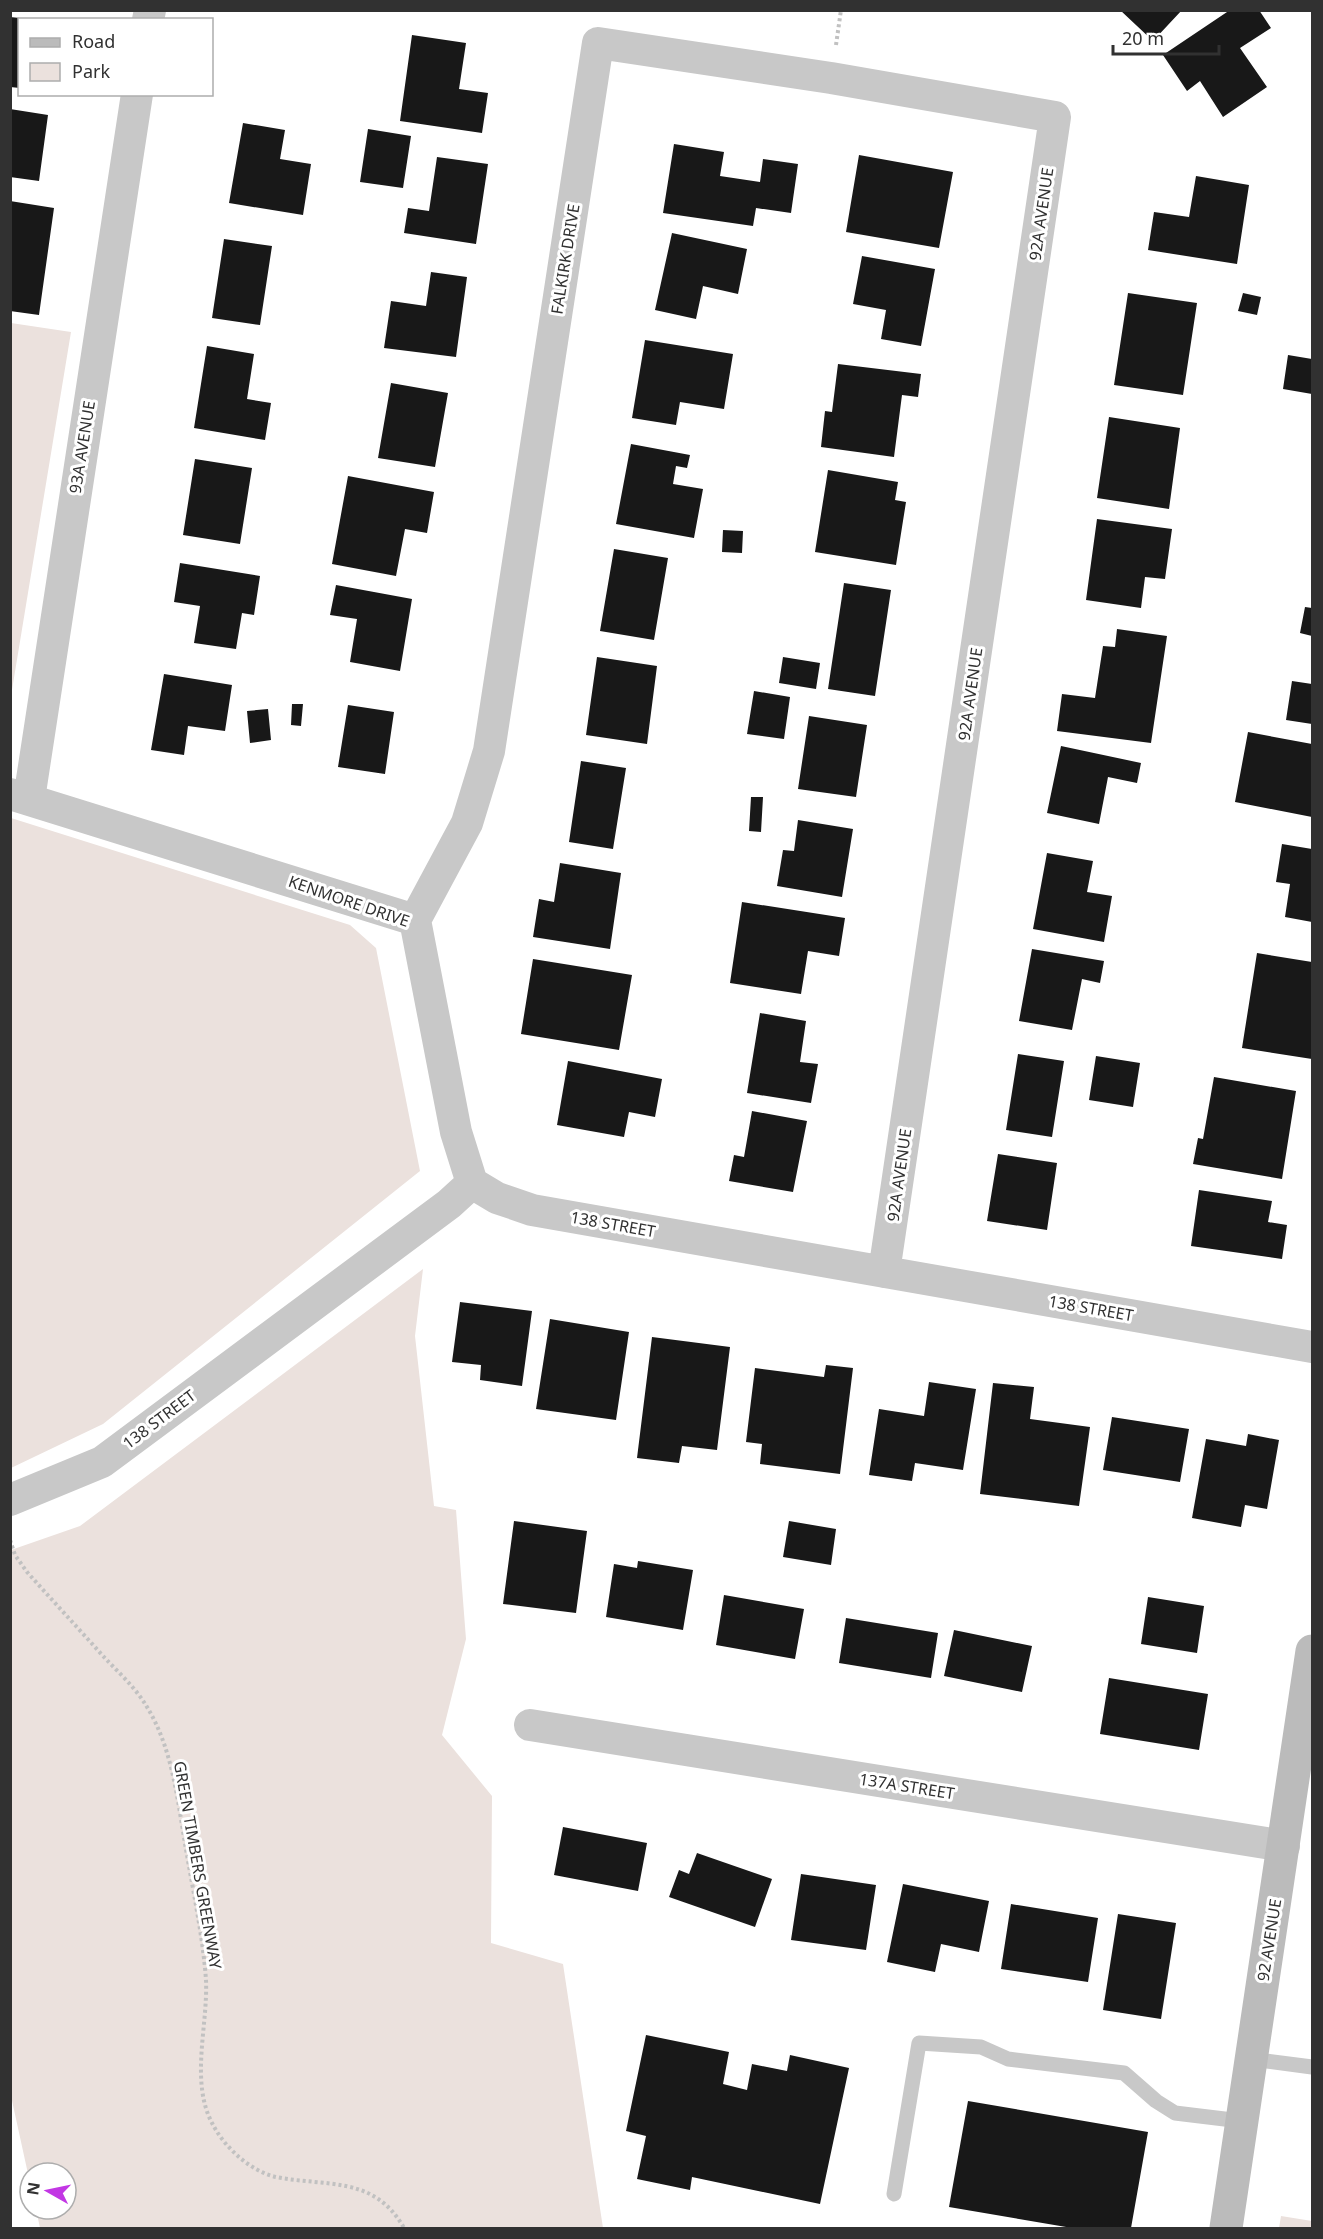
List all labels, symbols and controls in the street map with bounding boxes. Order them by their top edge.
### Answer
legend [18,18,213,96]
scale bar [1113,18,1220,56]
text: 20 m [1122,26,1164,50]
text: Road [72,29,115,53]
text: Park [72,59,110,83]
street label: 92A AVENUE [1024,166,1058,262]
street label: FALKIRK DRIVE [545,202,585,316]
street label: 93A AVENUE [64,399,100,495]
street label: 92A AVENUE [953,646,987,742]
street label: KENMORE DRIVE [286,870,412,932]
street label: 92A AVENUE [882,1127,916,1223]
street label: 138 STREET [569,1206,657,1242]
street label: 138 STREET [1047,1290,1135,1326]
street label: 138 STREET [118,1384,200,1454]
street label: GREEN TIMBERS GREENWAY [169,1759,227,1972]
street label: 137A STREET [858,1768,956,1804]
street label: 92 AVENUE [1252,1897,1286,1983]
north arrow [18,2161,78,2221]
text: N [21,2181,45,2197]

